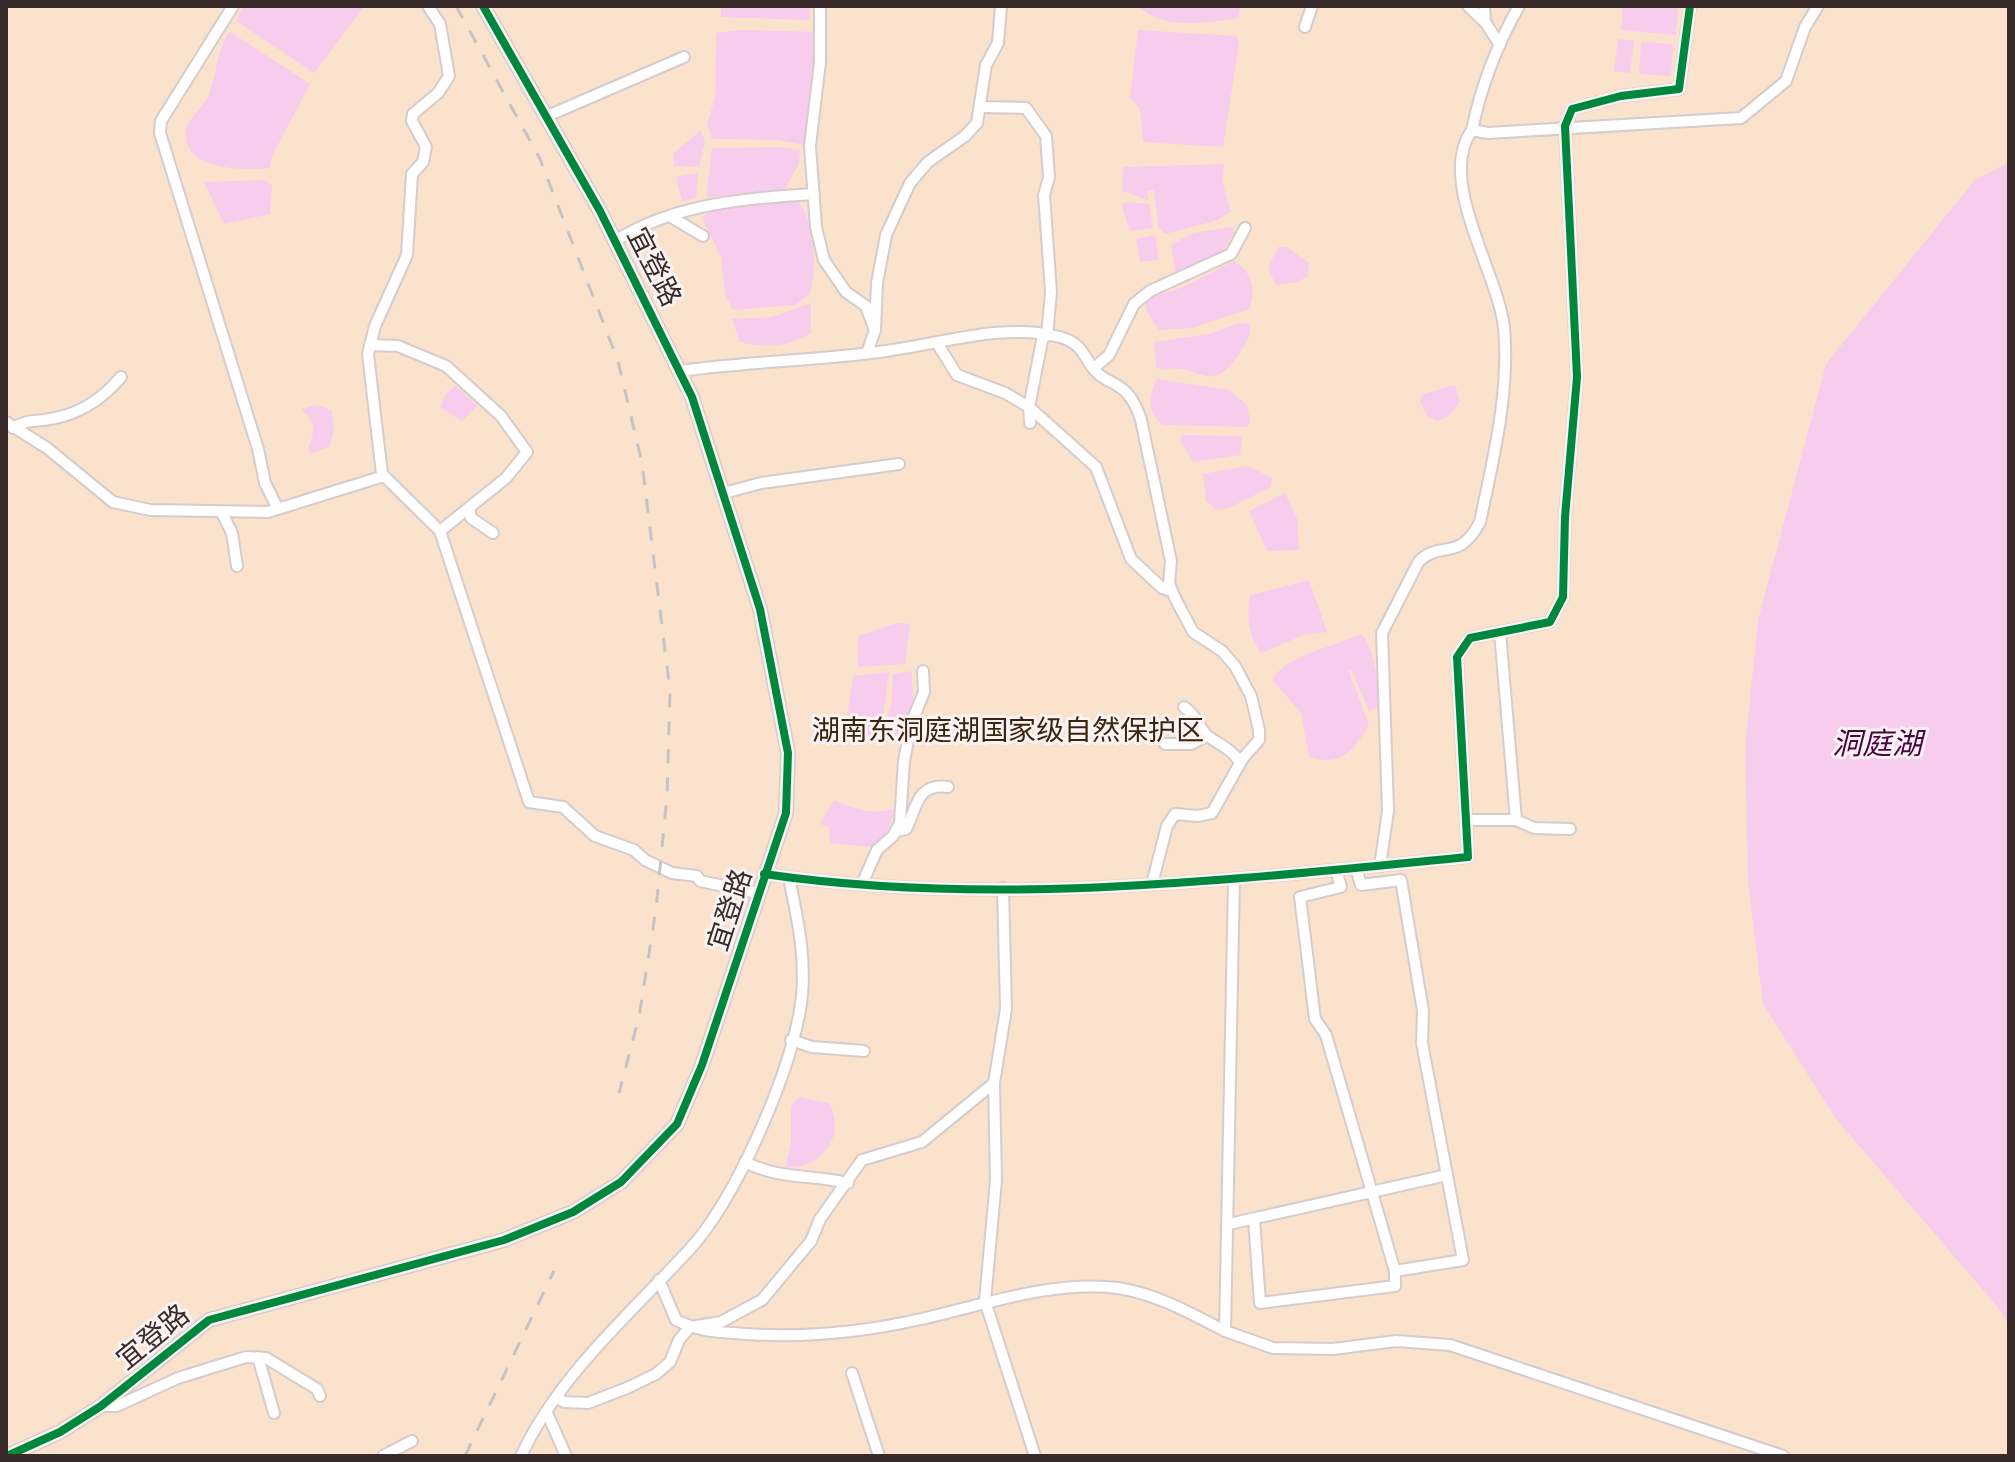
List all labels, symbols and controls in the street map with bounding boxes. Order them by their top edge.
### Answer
street label: 宜登路 [620,222,688,312]
park label: 湖南东洞庭湖国家级自然保护区 [812,714,1204,748]
water label: 洞庭湖 [1832,726,1926,763]
street label: 宜登路 [701,865,759,955]
street label: 宜登路 [110,1297,196,1377]

